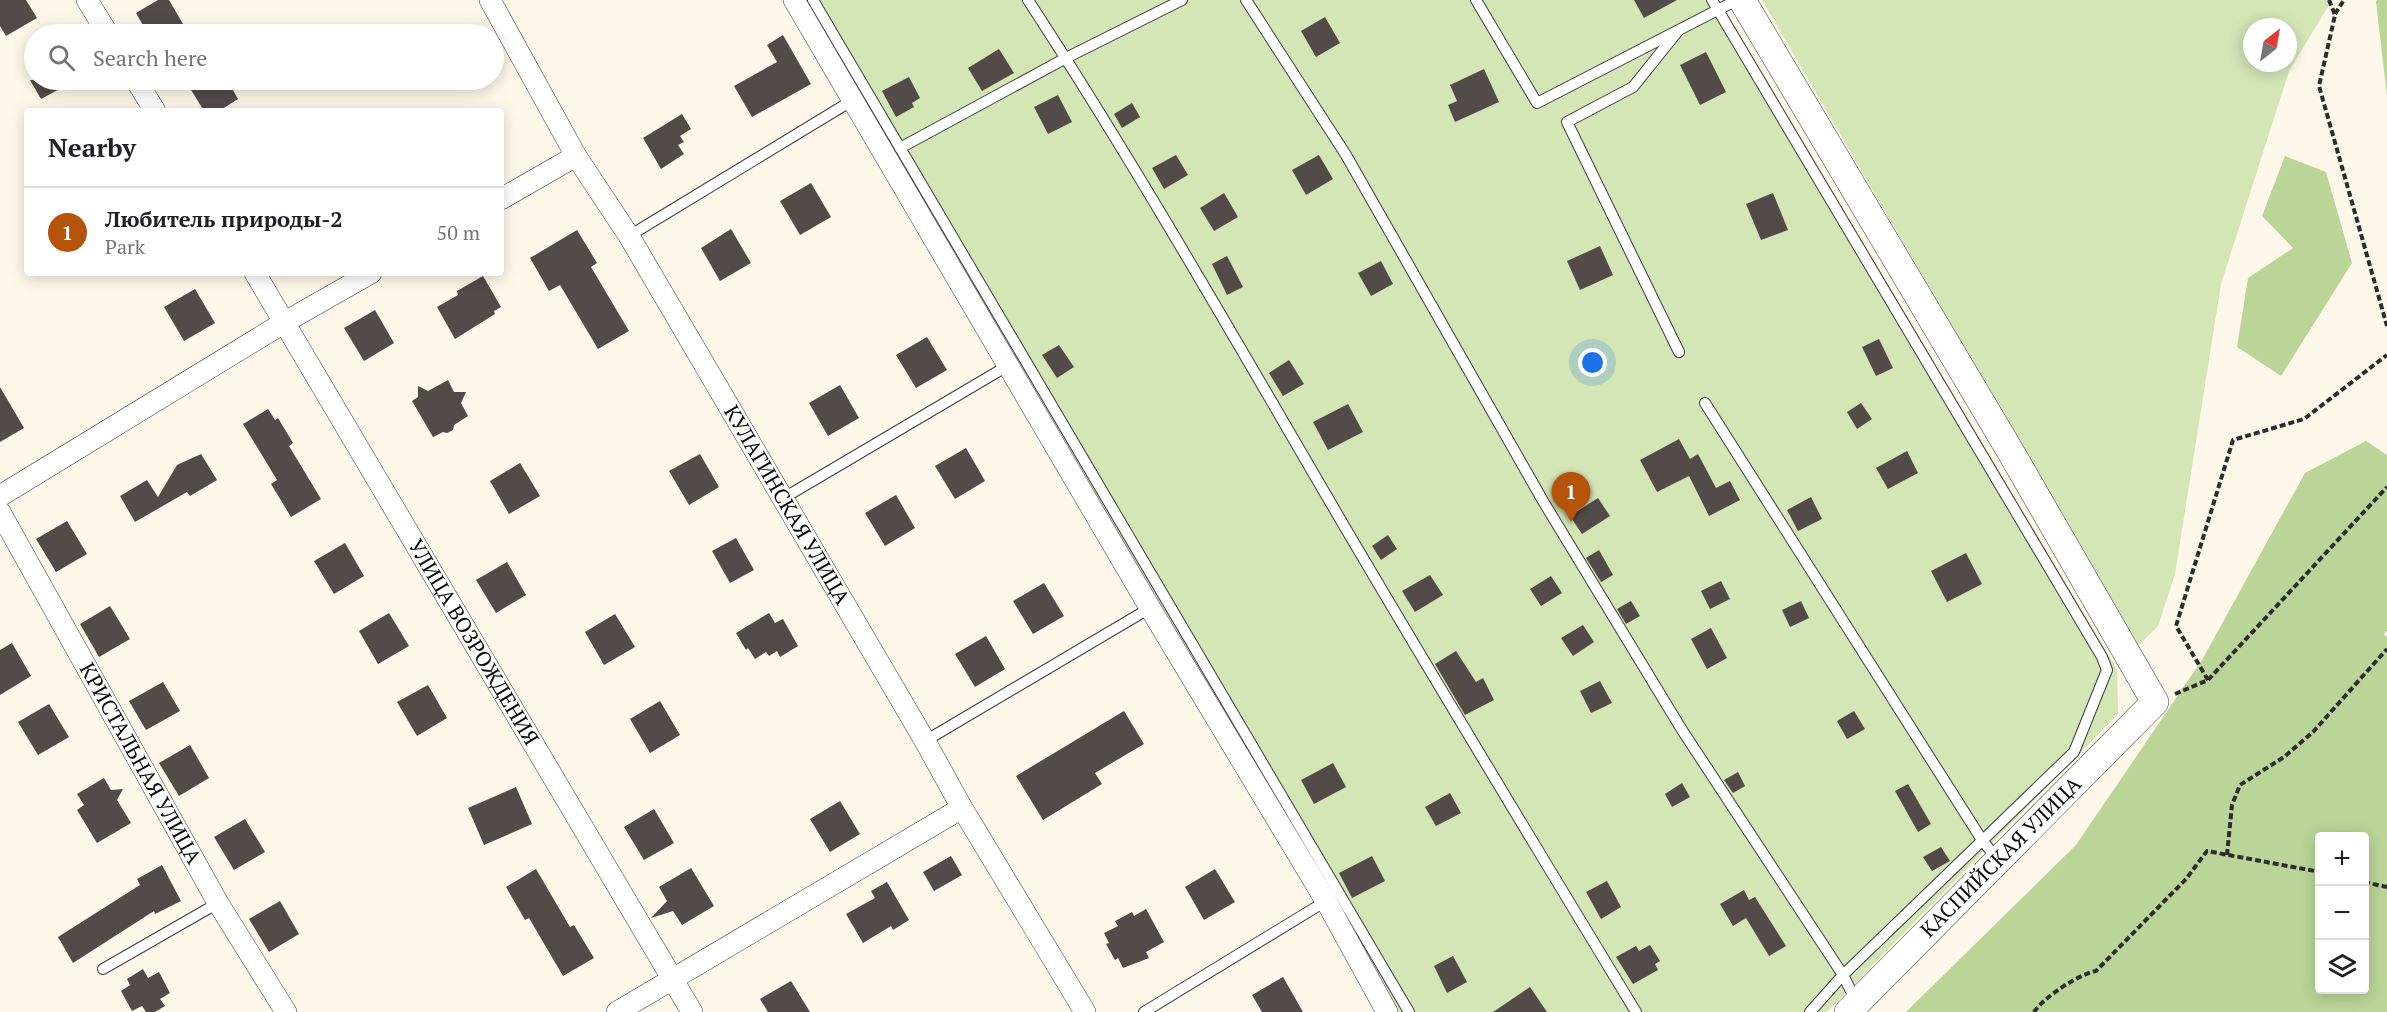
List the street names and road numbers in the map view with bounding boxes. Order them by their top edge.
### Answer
street label: КУЛАГИНСКАЯ УЛИЦА [718,400,857,610]
street label: УЛИЦА ВОЗРОЖДЕНИЯ [402,534,546,750]
street label: КРИСТАЛЬНАЯ УЛИЦА [74,657,209,869]
street label: КАСПИЙСКАЯ УЛИЦА [1914,769,2087,943]

